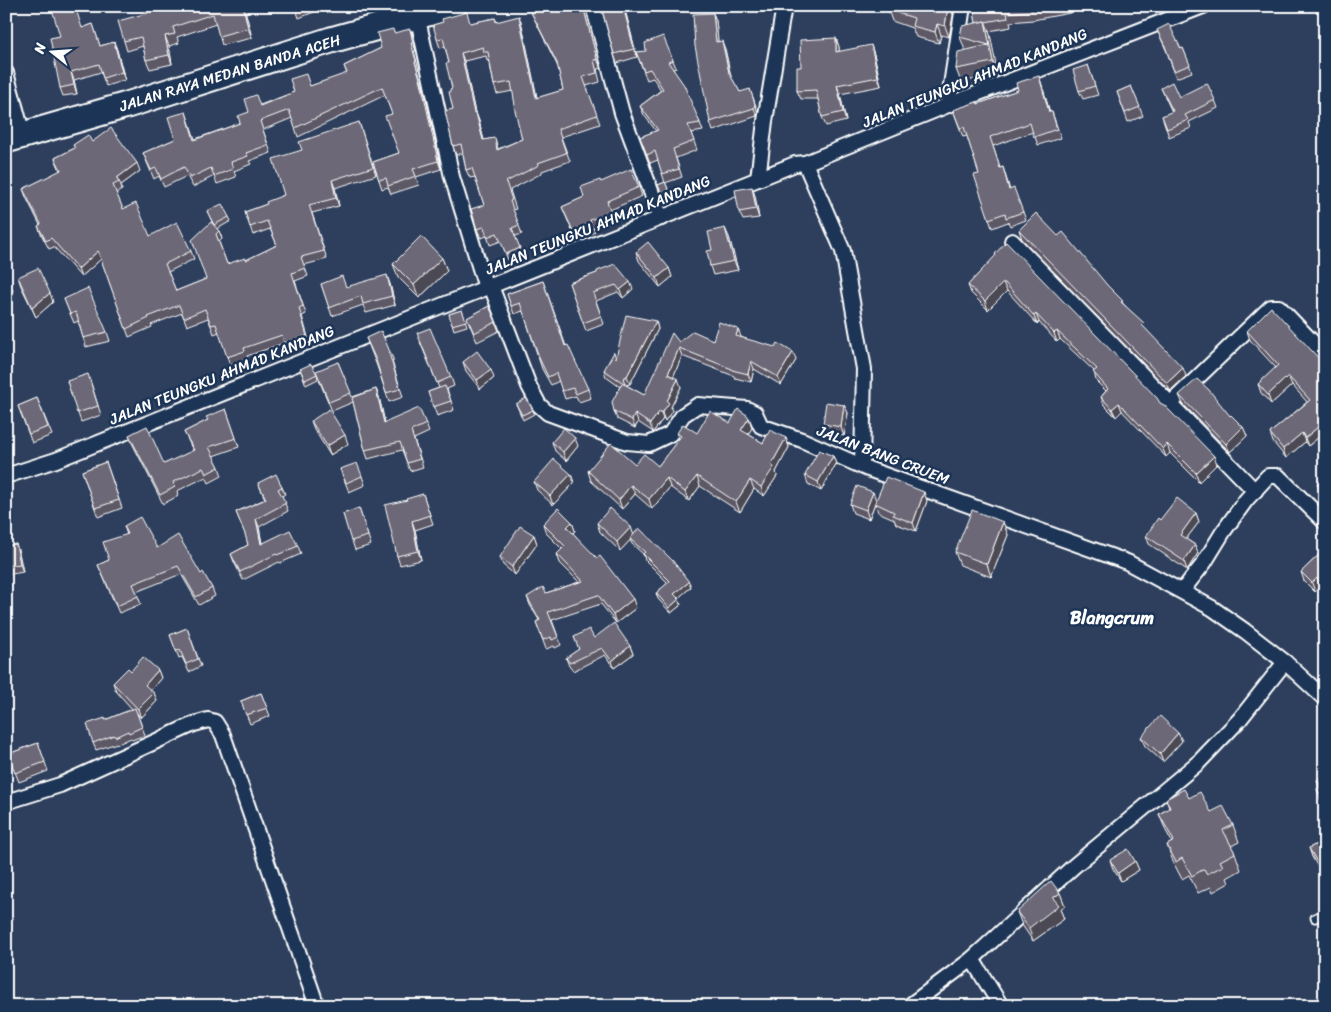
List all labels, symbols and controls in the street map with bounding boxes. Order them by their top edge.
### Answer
street label: JALAN TEUNGKU AHMAD KANDANG [858,21,1091,135]
street label: JALAN RAYA MEDAN BANDA ACEH [115,27,344,119]
north arrow [28,28,78,78]
text: N [26,40,54,58]
street label: JALAN TEUNGKU AHMAD KANDANG [481,168,714,282]
street label: JALAN TEUNGKU AHMAD KANDANG [105,318,338,432]
street label: JALAN BANG CRUEM [812,417,953,492]
district label: Blangcrum [1070,602,1154,634]

